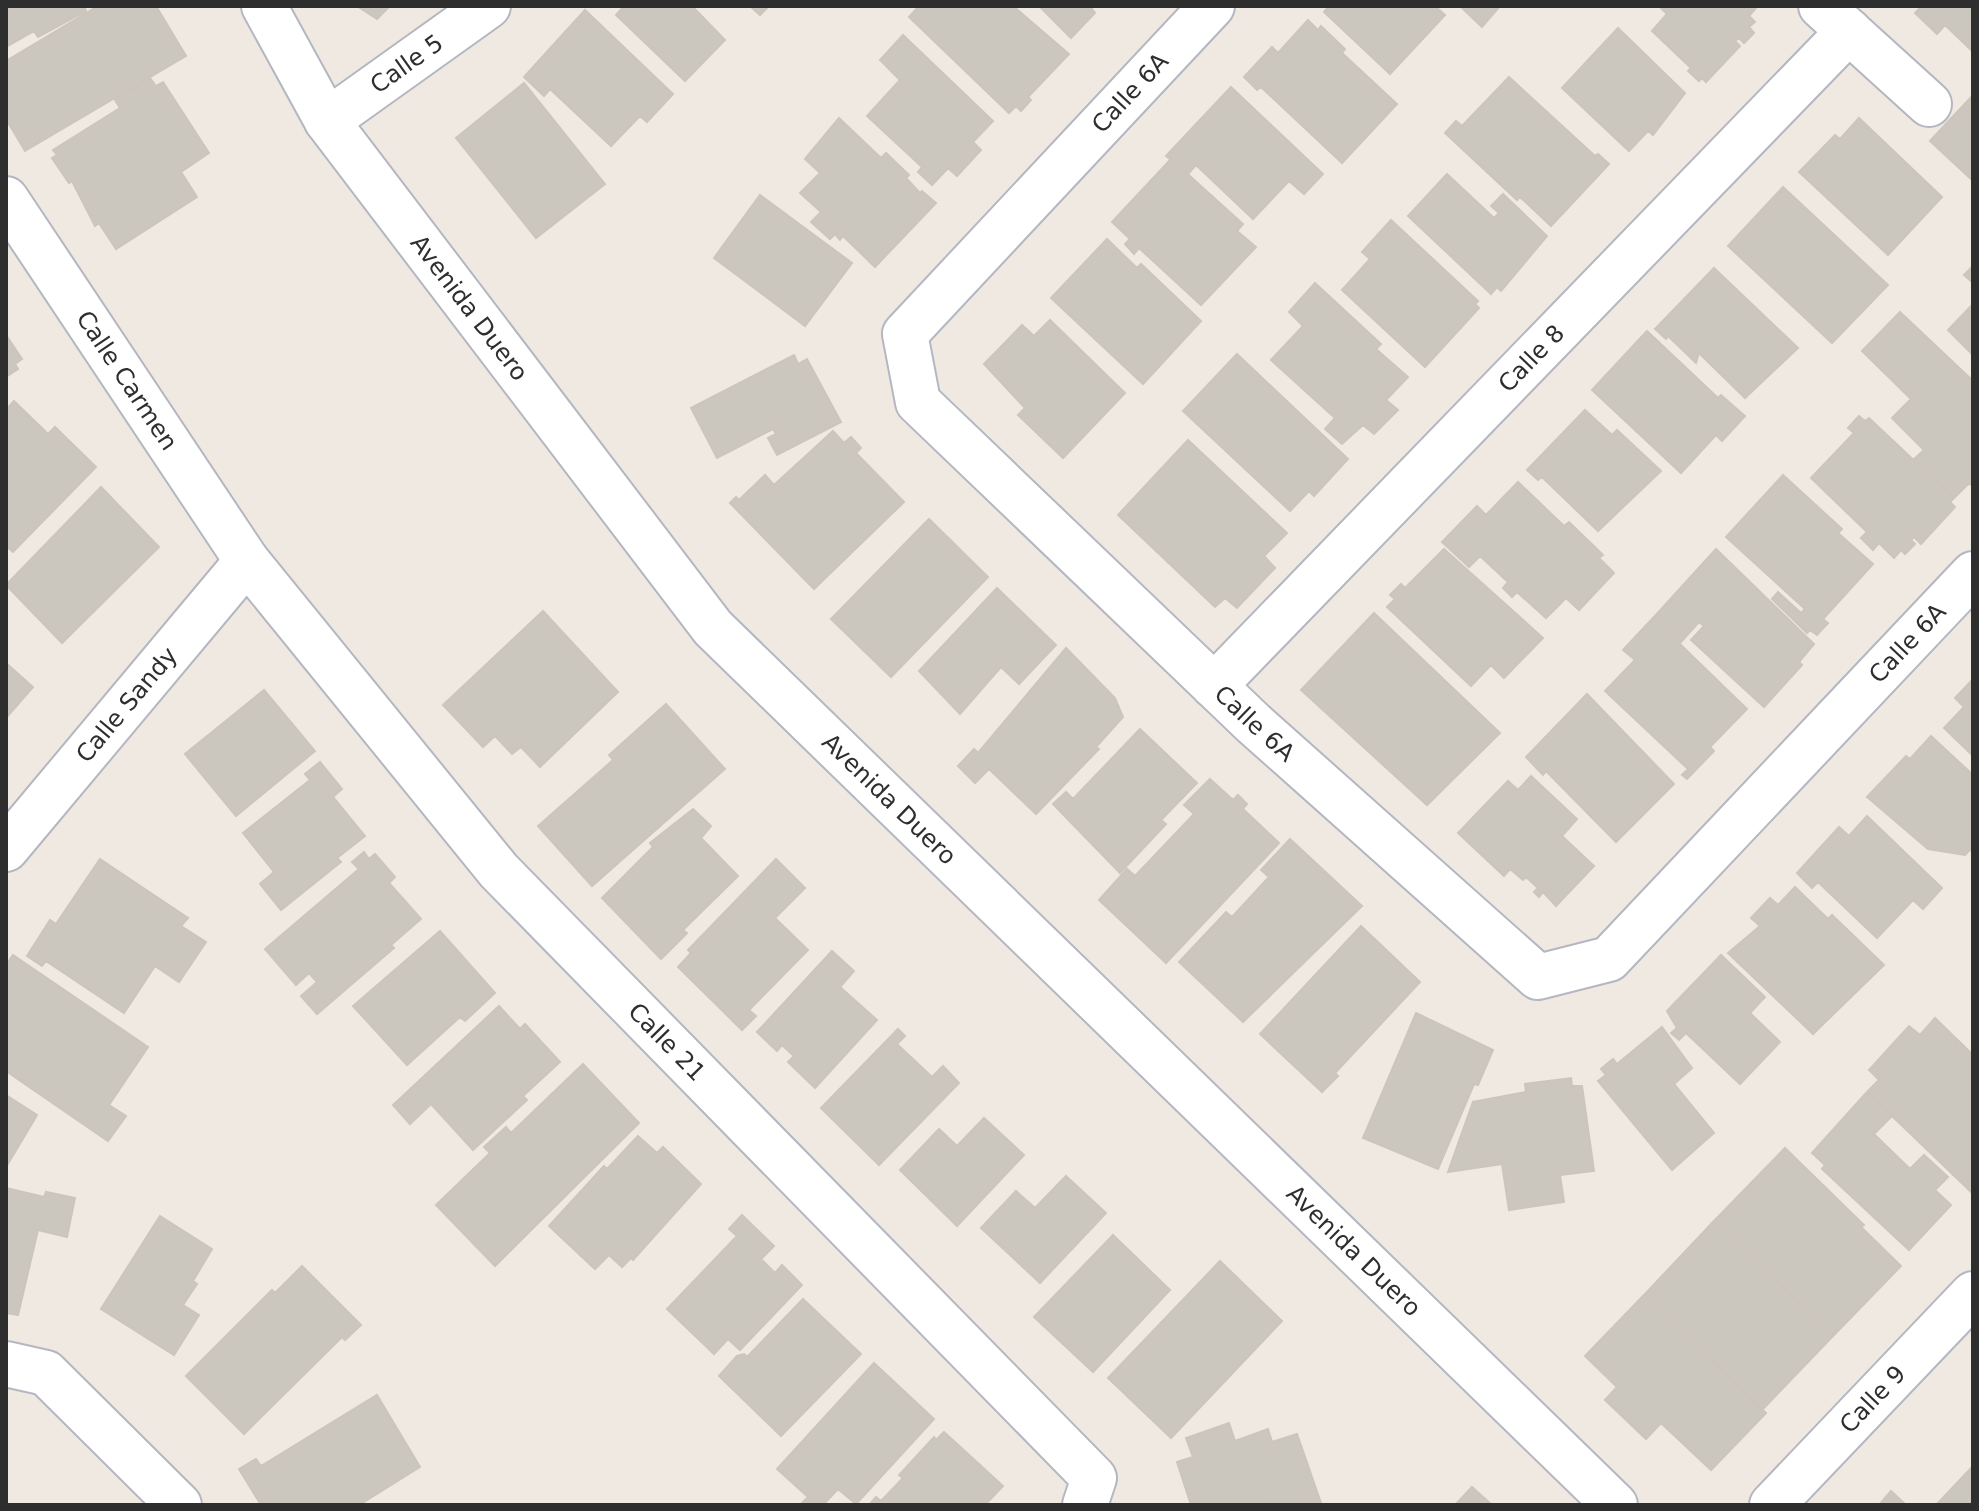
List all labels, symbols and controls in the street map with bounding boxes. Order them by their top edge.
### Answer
street label: Calle 5 [365,29,448,99]
street label: Calle 6A [1086,47,1174,139]
street label: Avenida Duero [405,229,534,386]
street label: Calle Carmen [70,305,183,455]
street label: Calle 8 [1493,319,1570,398]
street label: Calle 6A [1863,597,1952,689]
street label: Calle Sandy [70,641,183,768]
street label: Calle 6A [1209,680,1301,768]
street label: Avenida Duero [816,728,962,871]
street label: Calle 21 [623,997,711,1087]
street label: Avenida Duero [1281,1180,1427,1322]
street label: Calle 9 [1834,1360,1911,1439]

